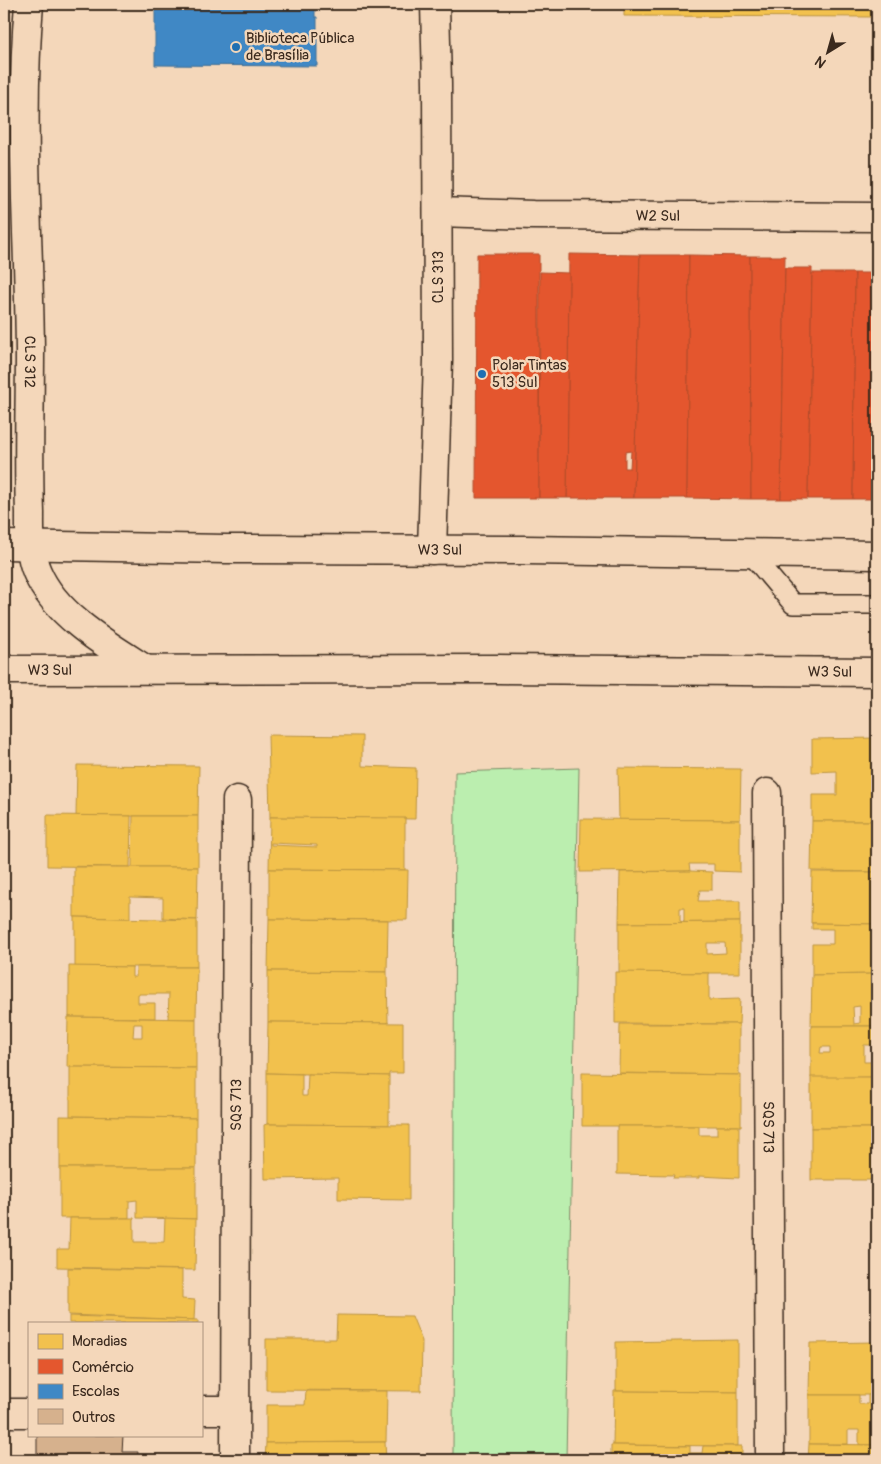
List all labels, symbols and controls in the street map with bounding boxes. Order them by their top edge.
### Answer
north arrow [804,28,854,78]
place label: Biblioteca Pública de Brasília [246,29,354,65]
marker: Biblioteca Pública de Brasília [230,41,242,53]
text: N [812,52,829,72]
street label: W2 Sul [636,206,680,225]
street label: CLS 313 [429,251,448,303]
street label: CLS 312 [20,335,40,388]
place label: Polar Tintas 513 Sul [492,356,567,392]
marker: Polar Tintas 513 Sul [476,368,488,380]
street label: W3 Sul [418,540,462,559]
street label: W3 Sul [28,660,72,679]
street label: W3 Sul [808,662,852,681]
street label: SQS 713 [226,1079,246,1131]
street label: SQS 713 [759,1101,778,1153]
legend [28,1322,202,1436]
text: Moradias [72,1332,127,1351]
text: Comércio [72,1358,134,1377]
text: Escolas [72,1382,120,1401]
text: Outros [72,1408,115,1427]

